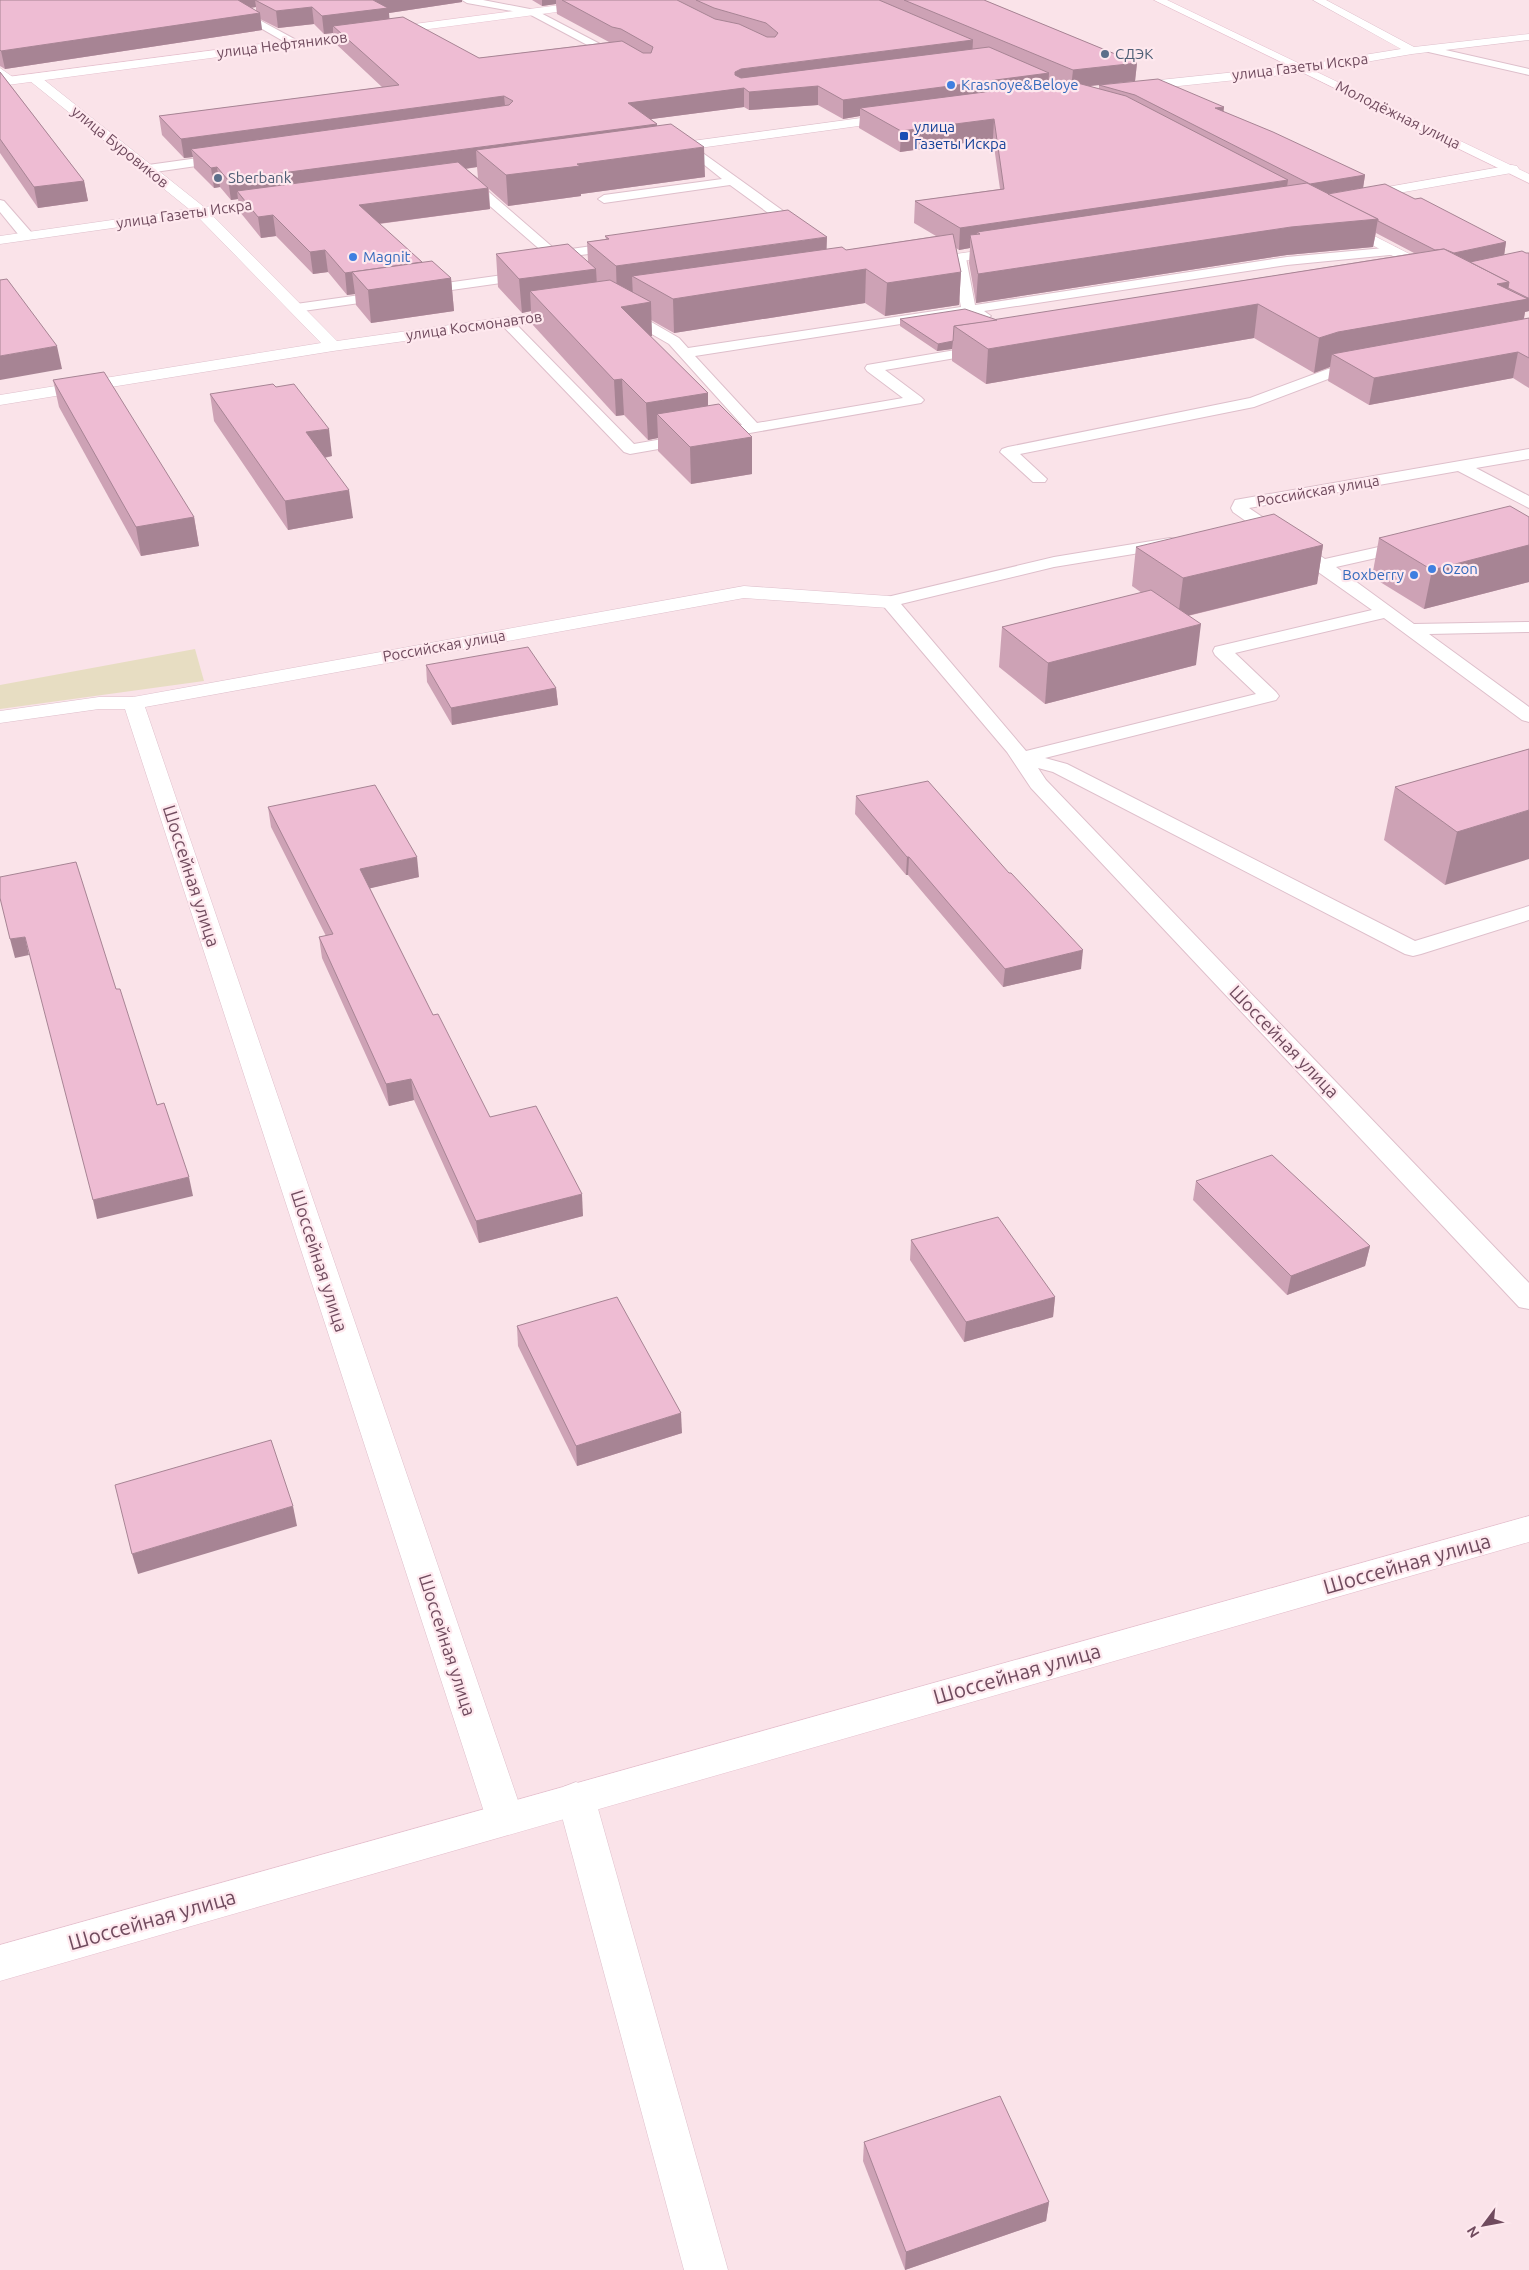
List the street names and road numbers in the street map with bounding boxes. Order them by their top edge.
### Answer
street label: улица Нефтяников [216,28,348,61]
street label: улица Газеты Искра [1231,50,1369,83]
street label: Молодёжная улица [1333,77,1463,152]
street label: улица Буровиков [68,102,172,191]
street label: улица Газеты Искра [115,196,253,231]
street label: улица Космонавтов [405,308,543,343]
street label: Российская улица [1255,471,1381,510]
street label: Российская улица [381,626,507,665]
street label: Шоссейная улица [160,802,224,949]
street label: Шоссейная улица [1226,981,1343,1102]
street label: Шоссейная улица [288,1187,352,1334]
street label: Шоссейная улица [1320,1528,1493,1598]
street label: Шоссейная улица [416,1571,480,1718]
street label: Шоссейная улица [930,1638,1103,1708]
street label: Шоссейная улица [65,1884,238,1954]

